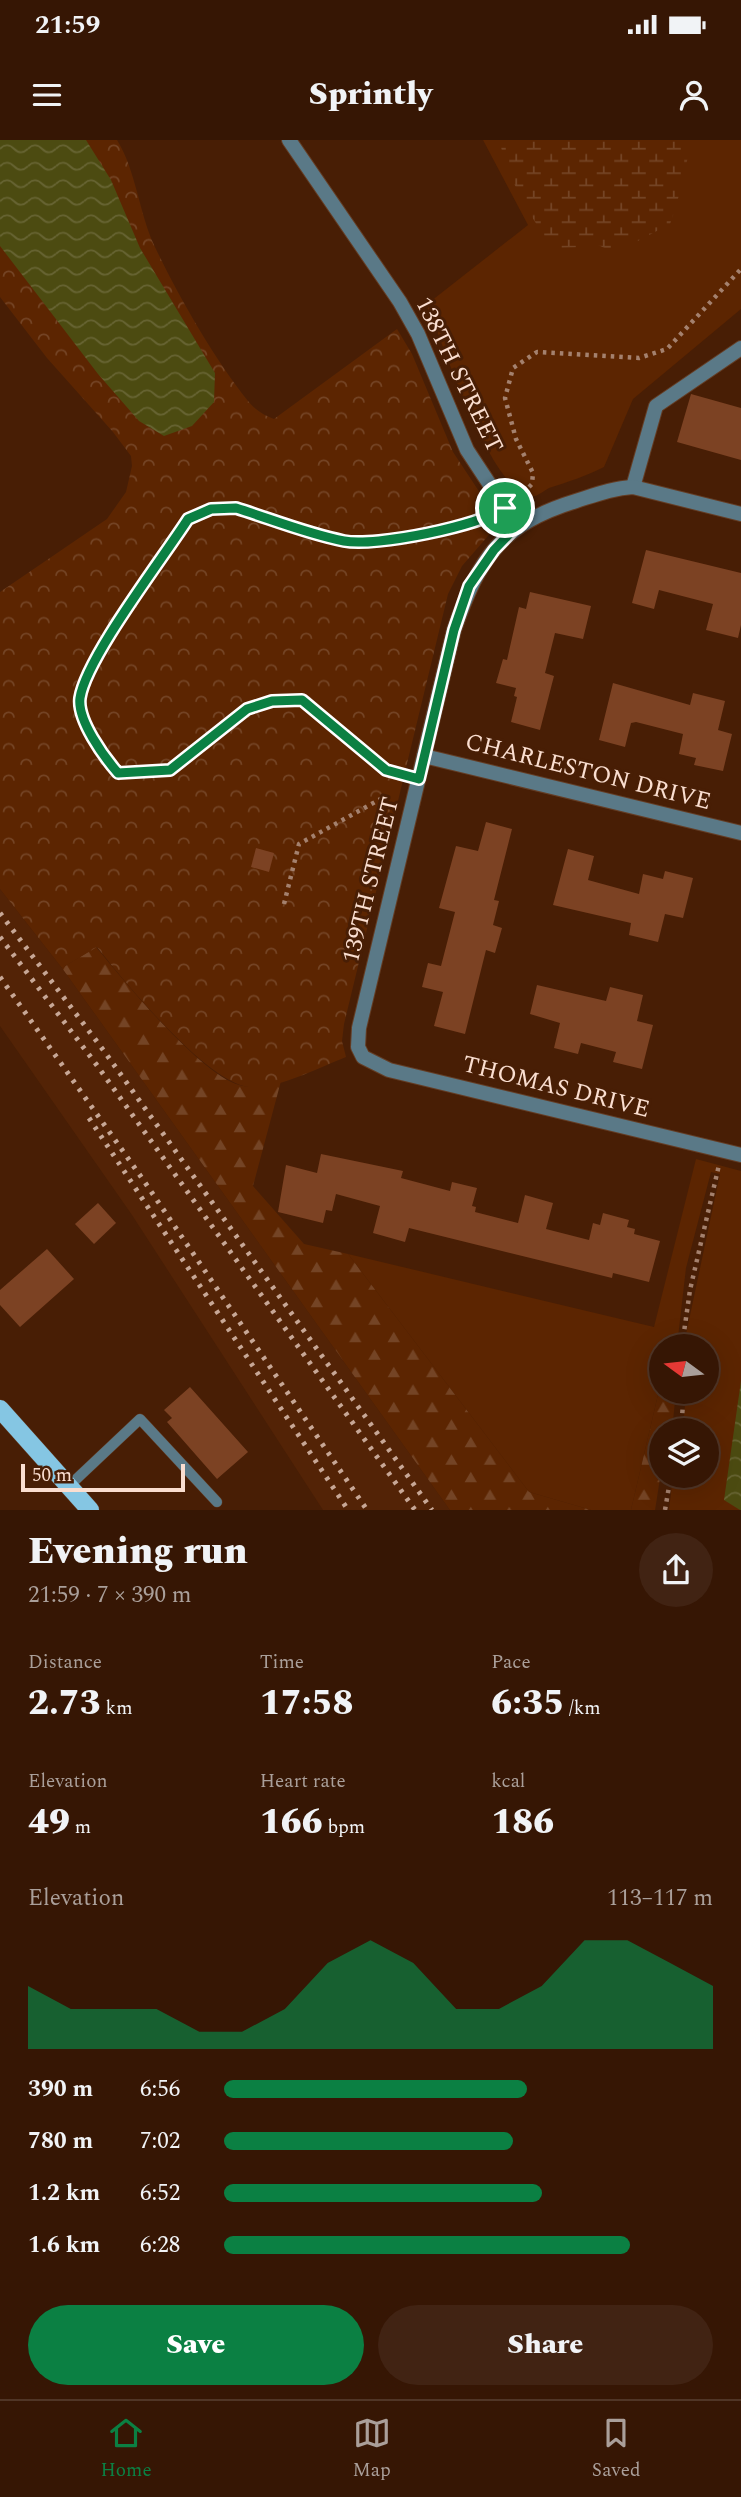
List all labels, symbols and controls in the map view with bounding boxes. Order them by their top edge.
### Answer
text: 21:59 [35,5,100,45]
text: Sprintly [309,70,432,119]
icon: menu [28,76,66,114]
icon: person [675,76,713,114]
street label: 138TH STREET [406,291,512,459]
pin [475,478,535,538]
icon: arrive [486,489,524,527]
street label: CHARLESTON DRIVE [461,724,715,820]
street label: 139TH STREET [333,793,409,967]
street label: THOMAS DRIVE [459,1046,653,1128]
north arrow [649,1334,719,1404]
map controls [649,1334,719,1488]
button: layers [649,1418,719,1488]
scale bar [21,1461,186,1493]
text: 50 m [32,1461,72,1490]
text: Evening run [28,1523,248,1581]
button: share [639,1533,713,1607]
text: 21:59 · 7 × 390 m [28,1578,192,1613]
text: Distance [28,1648,102,1677]
text: Time [260,1648,304,1677]
text: Pace [491,1648,531,1677]
text: 2.73 [28,1677,101,1730]
text: 17:58 [260,1677,353,1730]
text: 6:35 [491,1677,564,1730]
text: km [101,1694,133,1723]
text: /km [564,1694,601,1723]
text: Elevation [28,1767,108,1796]
text: Heart rate [260,1767,346,1796]
text: kcal [491,1767,525,1796]
text: 49 [28,1796,70,1849]
text: 166 [260,1796,323,1849]
text: 186 [491,1796,554,1849]
text: m [70,1813,91,1842]
text: bpm [323,1813,365,1842]
text: Elevation [28,1881,124,1916]
text: 113–117 m [607,1881,713,1916]
text: 390 m [28,2072,93,2107]
text: 6:56 [140,2072,180,2107]
text: 780 m [28,2124,93,2159]
text: 7:02 [140,2124,180,2159]
text: 1.2 km [28,2176,100,2211]
text: 6:52 [140,2176,180,2211]
text: 1.6 km [28,2228,100,2263]
text: 6:28 [140,2228,180,2263]
button: Save [28,2305,364,2385]
button: Share [378,2305,713,2385]
tab: Home [100,2414,152,2485]
tab: Map [353,2414,391,2485]
tab: Saved [592,2414,641,2485]

